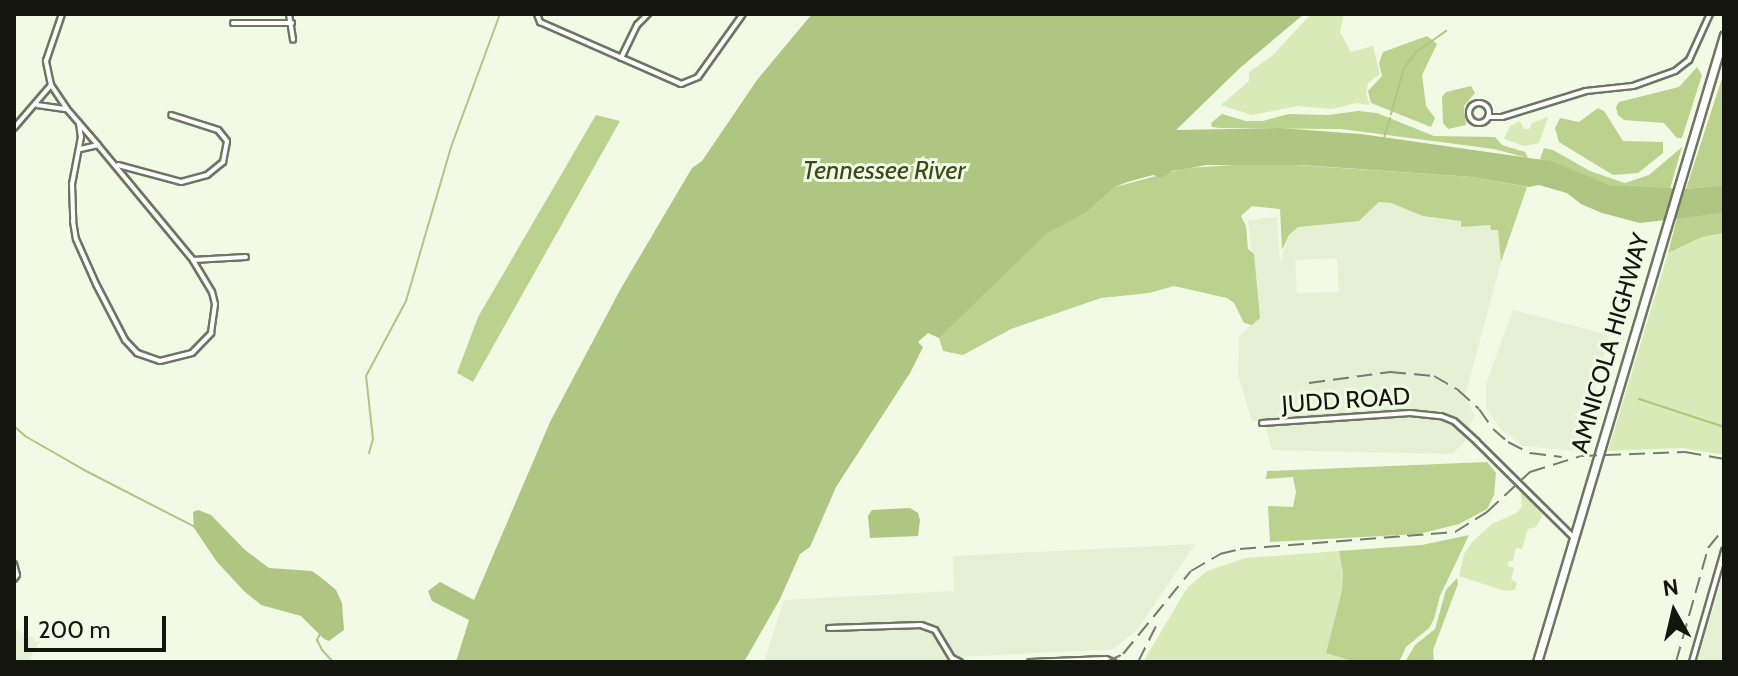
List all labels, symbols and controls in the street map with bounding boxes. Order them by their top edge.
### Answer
water label: Tennessee River [803,155,965,187]
street label: AMNICOLA HIGHWAY [1565,230,1655,456]
street label: JUDD ROAD [1281,381,1411,419]
north arrow [1634,572,1714,652]
text: N [1661,573,1680,602]
scale bar [28,600,170,650]
text: 200 m [38,615,111,644]

